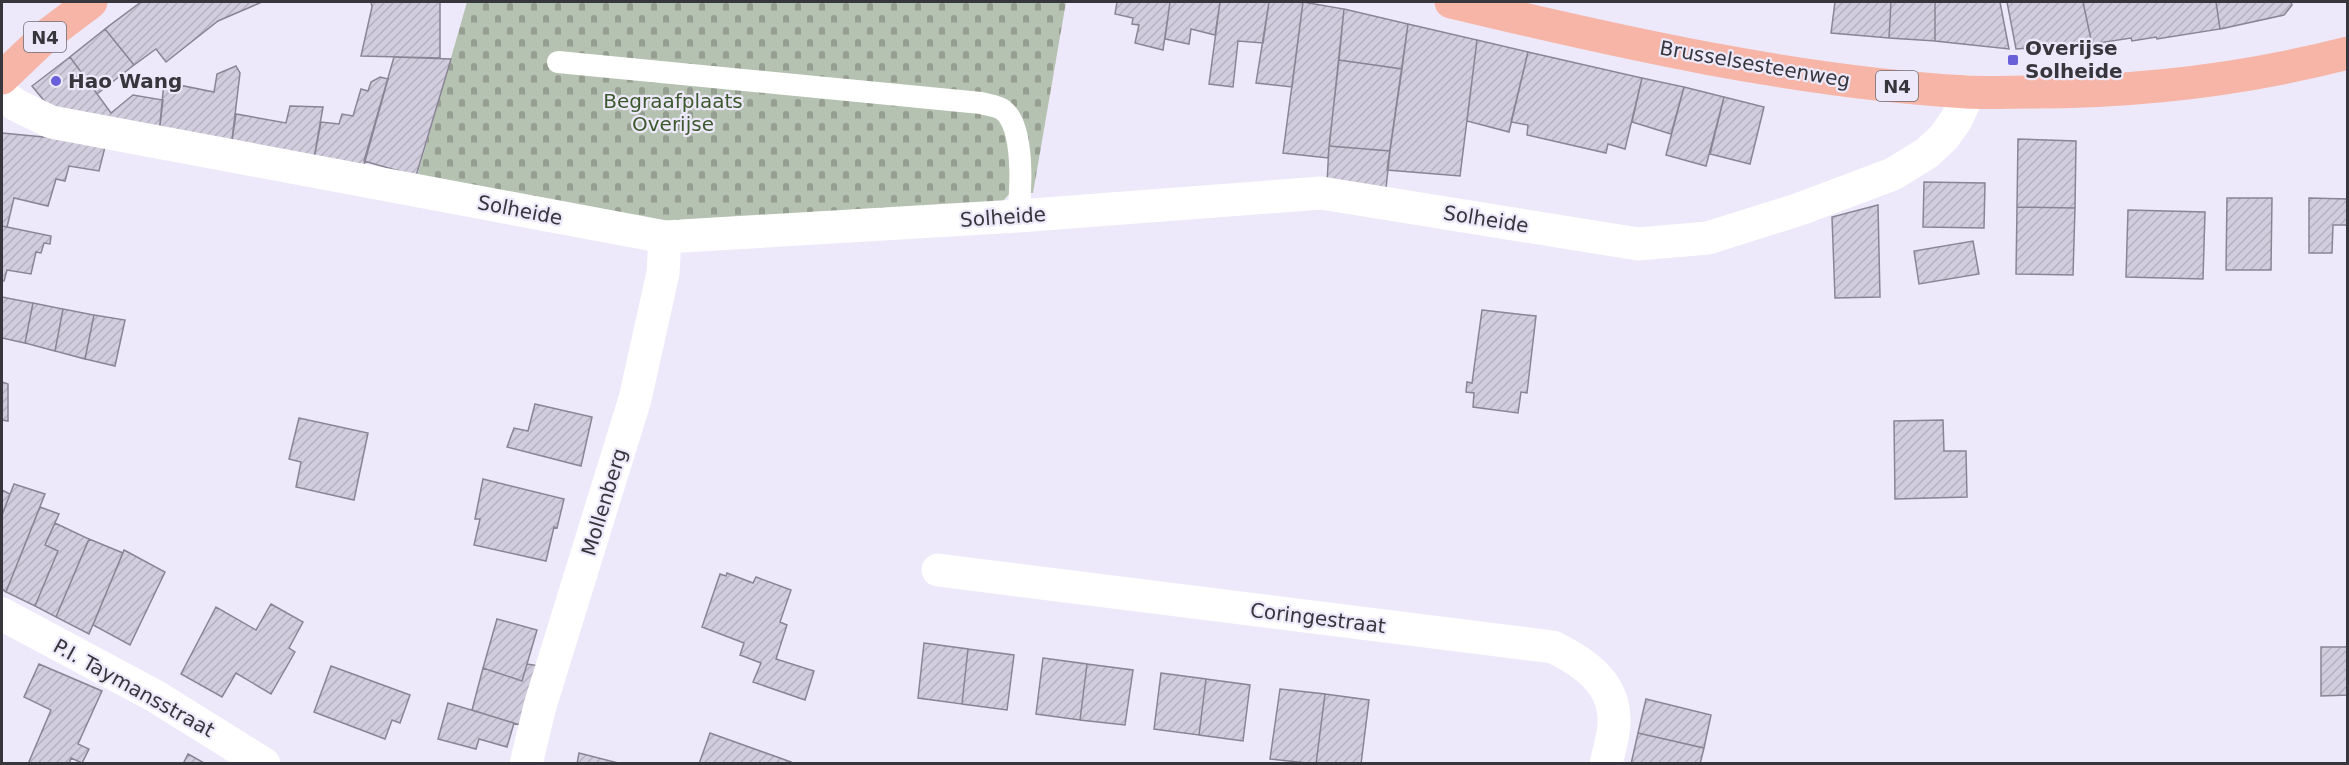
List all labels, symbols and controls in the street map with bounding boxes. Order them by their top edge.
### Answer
road number: N4 [24,22,66,52]
street label: Brusselsesteenweg [1658,35,1852,93]
place label: Overijse Solheide [2025,36,2123,83]
marker: Overijse Solheide [2006,53,2020,67]
place label: Hao Wang [68,69,182,93]
road number: N4 [1876,71,1918,101]
marker: Hao Wang [49,74,63,88]
park label: Begraafplaats Overijse [603,89,743,136]
street label: Solheide [475,190,565,230]
street label: Solheide [1442,200,1530,238]
street label: Solheide [959,202,1047,232]
street label: Mollenberg [576,445,632,559]
street label: Coringestraat [1249,598,1387,638]
street label: P.I. Taymansstraat [49,634,219,742]

